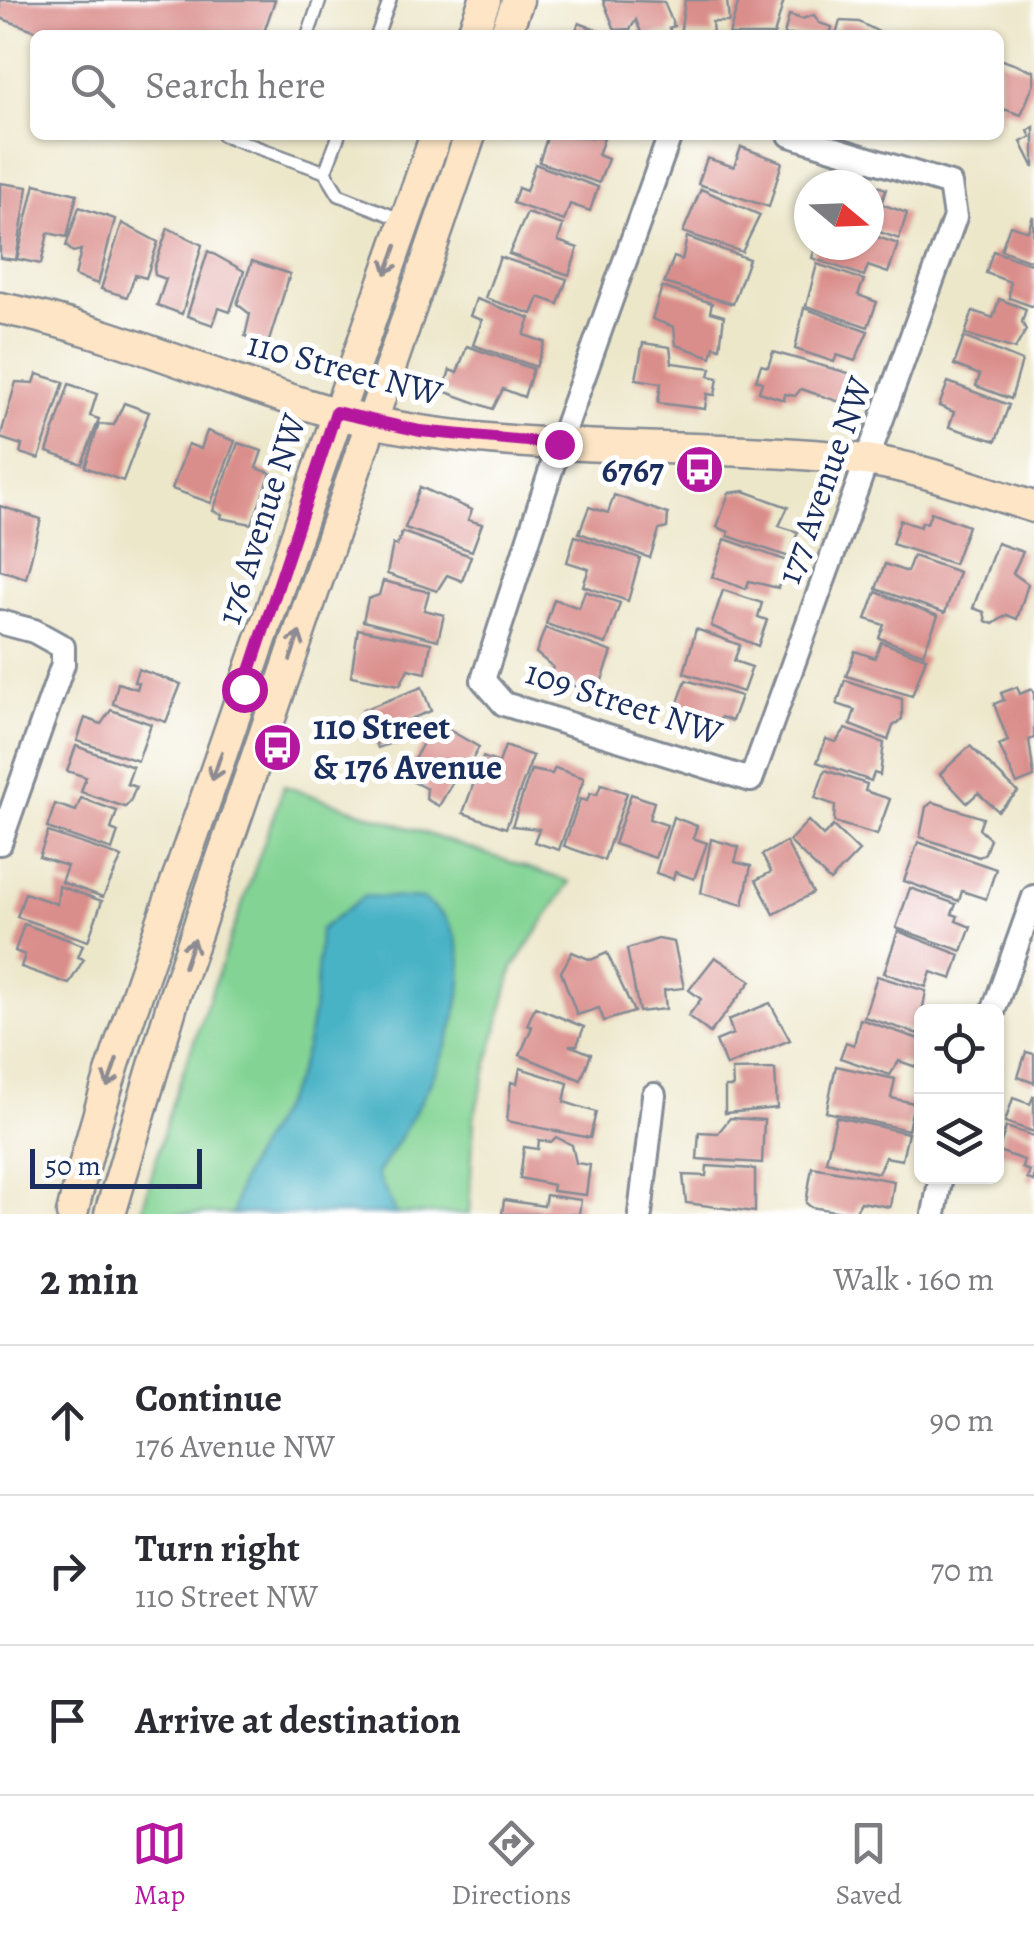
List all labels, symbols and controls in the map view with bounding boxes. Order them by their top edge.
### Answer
search box [30,30,1004,140]
icon: search [65,58,120,113]
text: Search here [145,59,326,111]
north arrow [794,170,884,260]
one-way arrow [381,243,399,274]
street label: 110 Street NW [242,319,448,417]
street label: 177 Avenue NW [764,369,884,590]
street label: 176 Avenue NW [204,407,318,630]
route end [537,422,583,468]
bus stop icon: 6767 [673,444,725,496]
place label: 6767 [601,446,664,494]
one-way arrow [287,631,305,662]
street label: 109 Street NW [519,648,729,757]
route start [222,667,268,713]
place label: 110 Street & 176 Avenue [313,703,502,791]
bus stop icon: 110 Street & 176 Avenue [252,721,304,773]
one-way arrow [207,749,225,781]
one-way arrow [182,938,200,970]
map controls [914,1004,1004,1184]
button: locate [914,1004,1004,1094]
one-way arrow [101,1057,119,1089]
button: layers [914,1094,1004,1184]
scale bar [30,1144,202,1188]
text: 50 m [45,1147,101,1185]
text: 2 min [40,1251,139,1308]
text: Walk · 160 m [833,1257,994,1301]
text: Continue [135,1372,282,1424]
icon: ahead [40,1393,95,1448]
text: 90 m [929,1398,994,1442]
text: 176 Avenue NW [135,1424,335,1468]
text: Turn right [135,1522,300,1574]
icon: right [40,1543,95,1598]
text: 70 m [931,1548,994,1592]
text: 110 Street NW [135,1574,318,1618]
icon: arrive [40,1693,95,1748]
text: Arrive at destination [135,1694,461,1746]
tab: Map [132,1816,187,1914]
tab: Directions [451,1816,571,1914]
tab: Saved [836,1816,902,1914]

